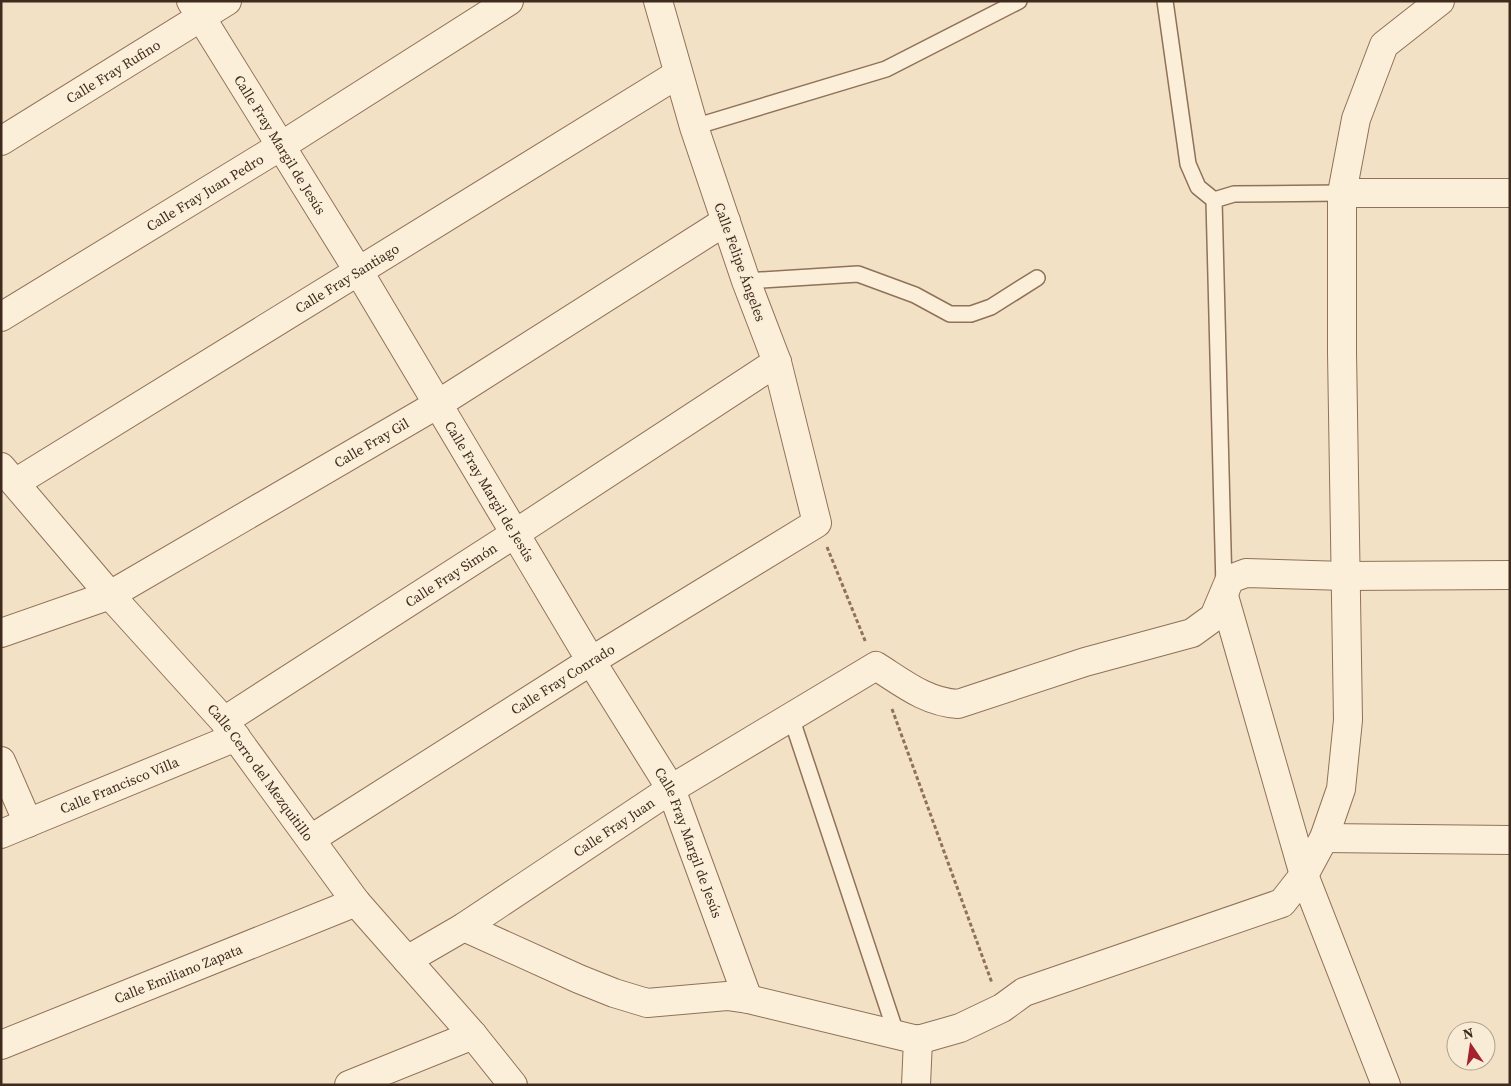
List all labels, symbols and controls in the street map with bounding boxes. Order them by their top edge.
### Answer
street label: Calle Fray Rufino [62,34,164,108]
street label: Calle Fray Margil de Jesús [229,71,331,218]
street label: Calle Fray Juan Pedro [143,149,268,236]
street label: Calle Felipe Ángeles [709,200,771,324]
street label: Calle Fray Santiago [291,238,403,318]
street label: Calle Fray Gil [330,413,413,472]
street label: Calle Fray Margil de Jesús [440,417,539,565]
street label: Calle Fray Simón [401,537,501,612]
street label: Calle Fray Conrado [507,639,619,720]
street label: Calle Cerro del Mezquitillo [203,699,318,845]
street label: Calle Francisco Villa [57,751,183,819]
street label: Calle Fray Margil de Jesús [650,763,727,921]
street label: Calle Fray Juan [569,792,659,862]
street label: Calle Emiliano Zapata [111,939,246,1008]
north arrow [1446,1021,1496,1071]
text: N [1461,1022,1475,1044]

